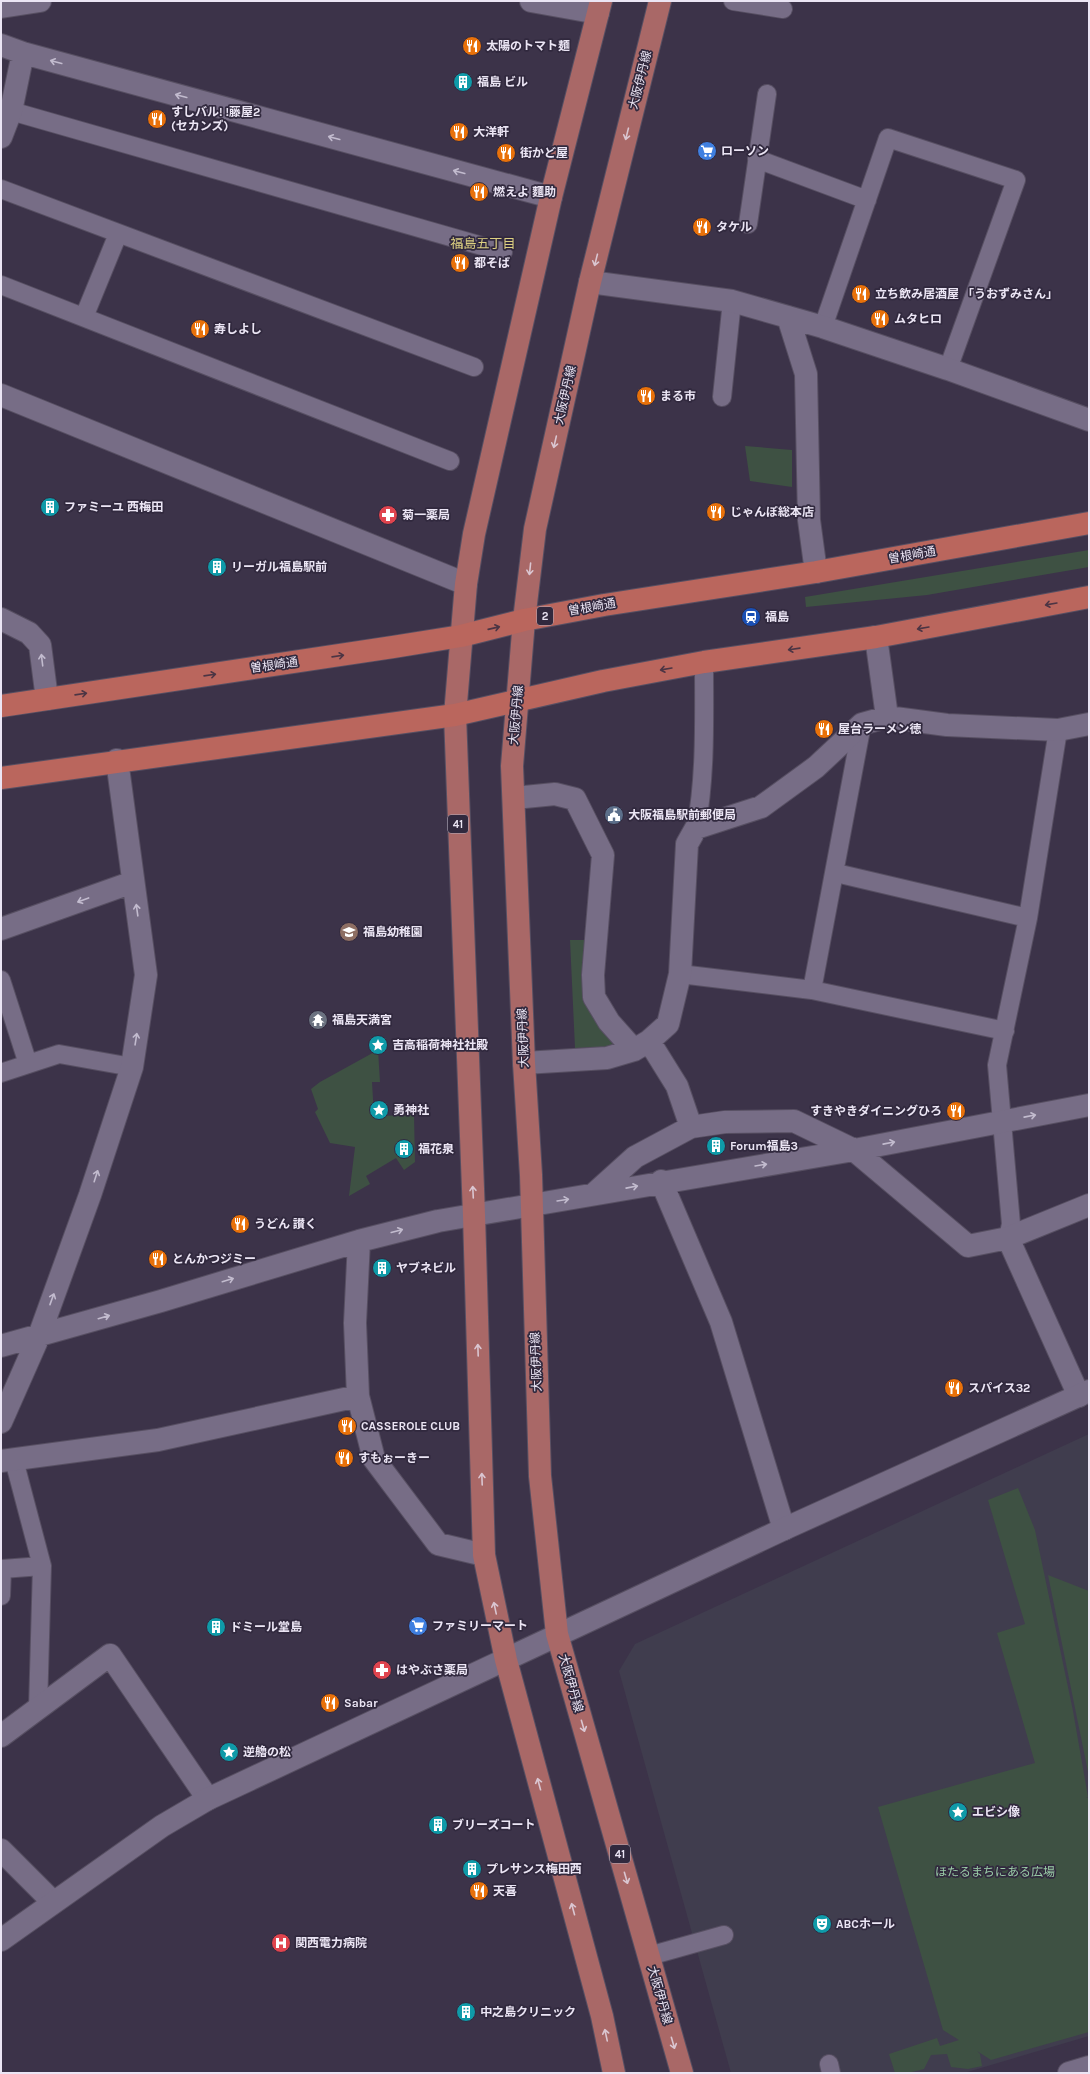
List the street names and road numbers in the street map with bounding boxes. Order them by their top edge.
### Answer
street label: 大阪伊丹線 [626,49,654,111]
street label: 大阪伊丹線 [551,364,579,426]
street label: 曽根崎通 [887,544,937,566]
street label: 曽根崎通 [567,596,617,618]
road number: 2 [537,607,553,625]
street label: 曽根崎通 [249,655,299,675]
street label: 大阪伊丹線 [506,684,526,746]
road number: 41 [448,815,468,833]
street label: 大阪伊丹線 [515,1008,531,1068]
street label: 大阪伊丹線 [528,1332,544,1392]
street label: 大阪伊丹線 [556,1652,586,1714]
road number: 41 [610,1845,630,1863]
street label: 大阪伊丹線 [645,1964,675,2026]

